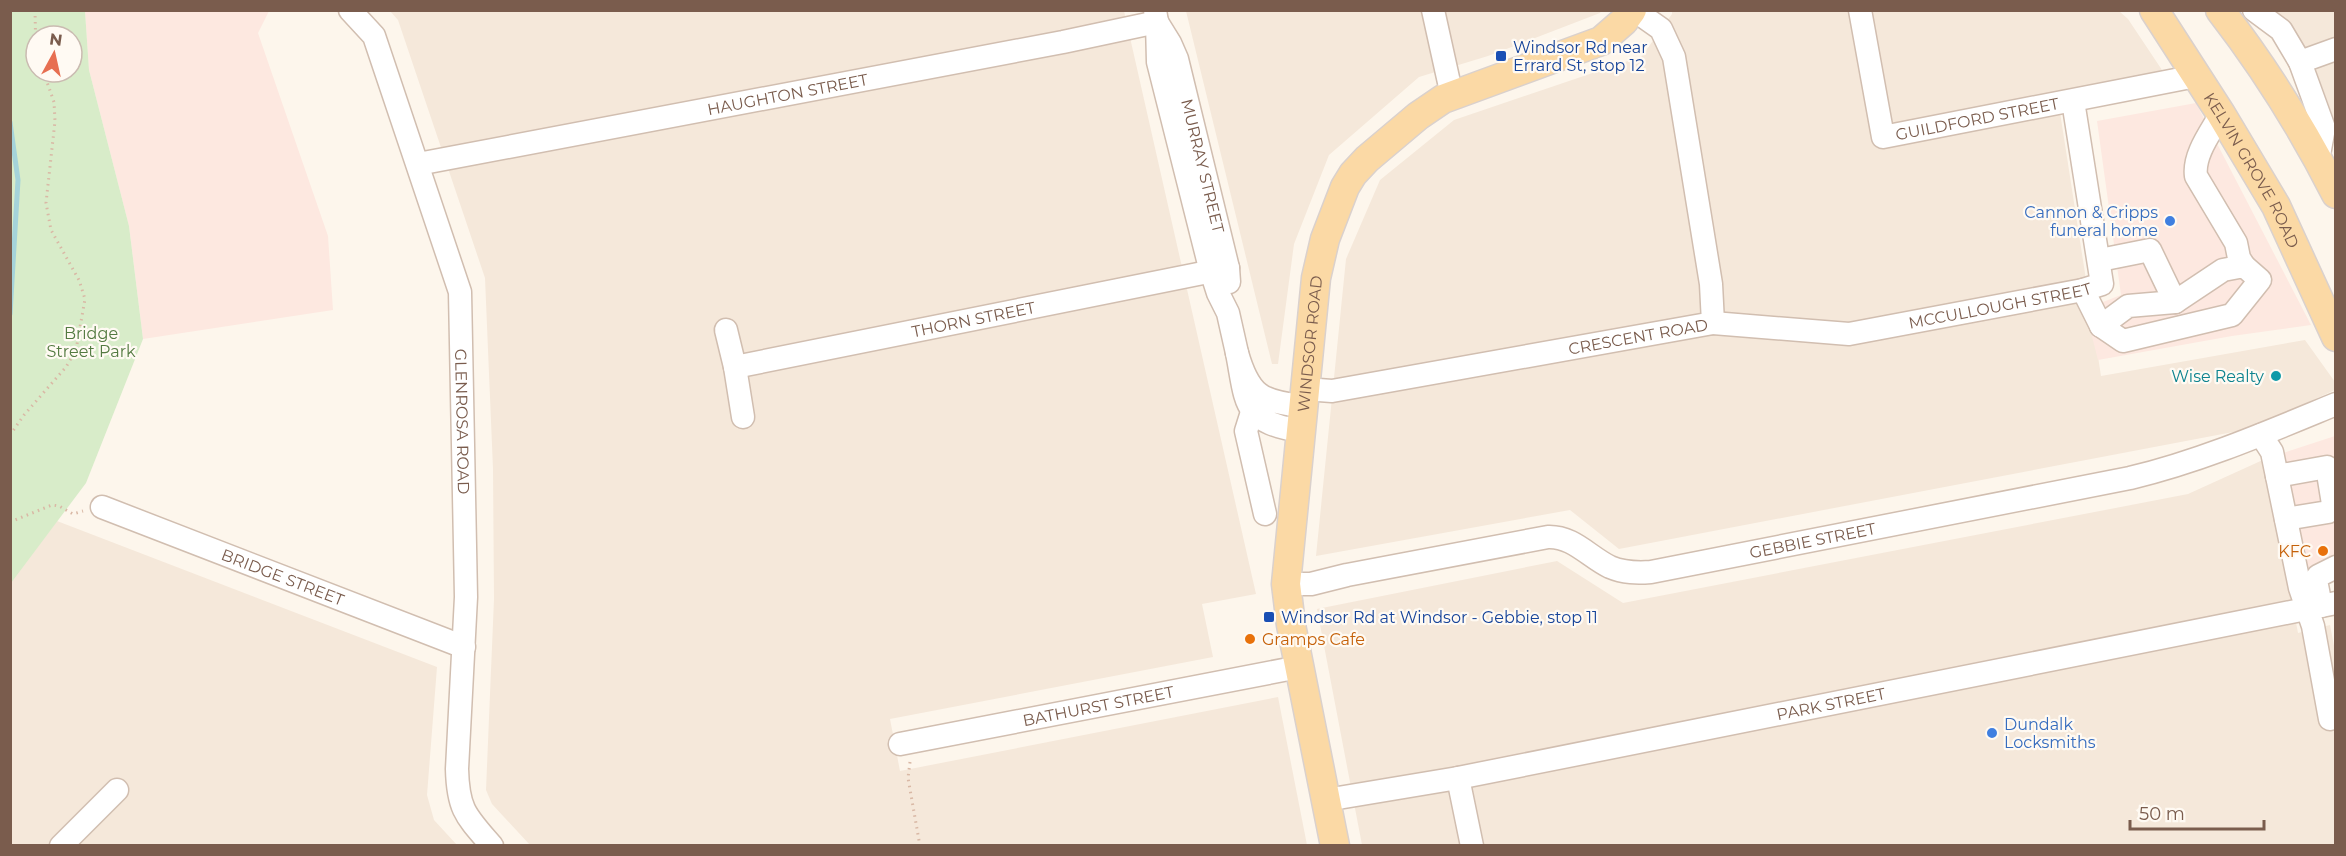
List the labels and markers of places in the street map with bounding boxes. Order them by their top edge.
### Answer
place label: Windsor Rd near Errard St, stop 12 [1513,38,1648,75]
marker: Windsor Rd near Errard St, stop 12 [1494,49,1508,63]
place label: Cannon & Cripps funeral home [2024,203,2158,240]
marker: Cannon & Cripps funeral home [2163,214,2177,228]
place label: Wise Realty [2171,367,2264,386]
marker: Wise Realty [2269,369,2283,383]
place label: KFC [2278,542,2311,561]
marker: KFC [2316,544,2330,558]
place label: Windsor Rd at Windsor - Gebbie, stop 11 [1281,608,1598,627]
marker: Windsor Rd at Windsor - Gebbie, stop 11 [1262,610,1276,624]
place label: Gramps Cafe [1262,630,1365,649]
marker: Gramps Cafe [1243,632,1257,646]
place label: Dundalk Locksmiths [2004,715,2096,752]
marker: Dundalk Locksmiths [1985,726,1999,740]

